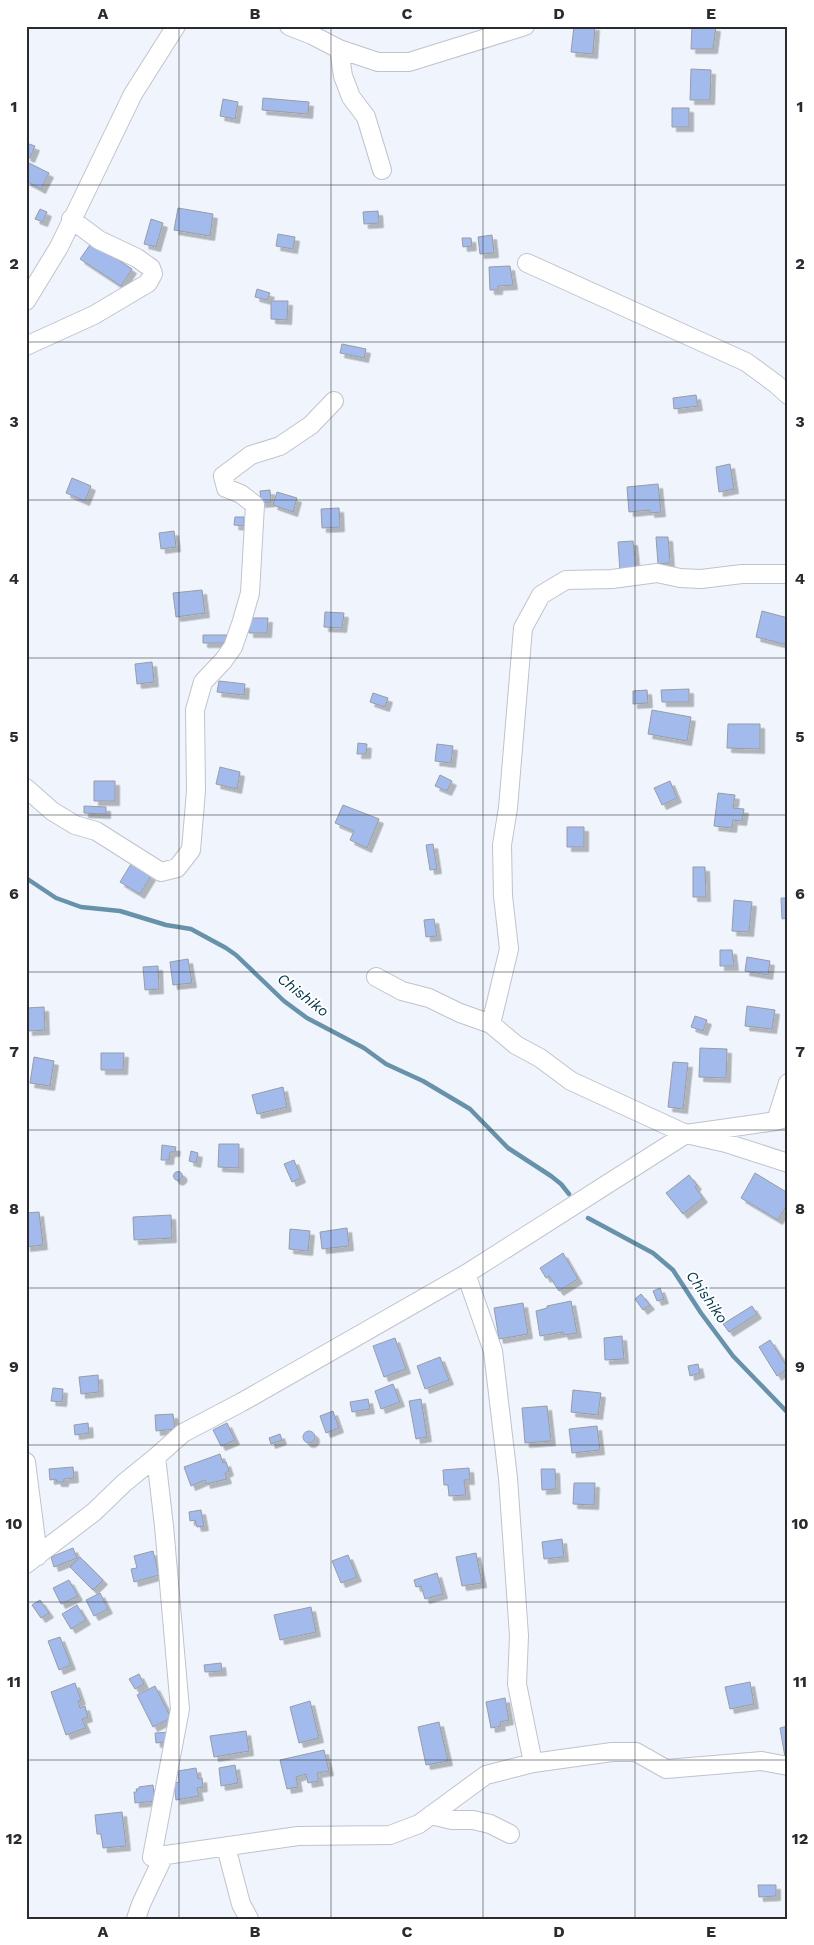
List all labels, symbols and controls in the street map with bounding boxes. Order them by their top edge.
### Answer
text: A [98,4,109,23]
text: B [250,4,261,23]
text: C [402,4,413,23]
text: D [553,4,565,23]
text: E [706,4,716,23]
text: 1 [11,97,17,116]
text: 1 [797,97,803,116]
text: 2 [9,254,19,273]
text: 2 [795,254,805,273]
text: 3 [9,412,19,431]
text: 3 [795,412,805,431]
text: 4 [9,569,19,588]
text: 4 [795,569,805,588]
text: 5 [9,727,19,746]
text: 5 [795,727,805,746]
text: 6 [9,884,19,903]
text: 6 [795,884,805,903]
water label: Chishiko [274,969,332,1021]
text: 7 [9,1042,19,1061]
text: 7 [795,1042,805,1061]
text: 8 [9,1199,19,1218]
text: 8 [795,1199,805,1218]
water label: Chishiko [682,1267,732,1327]
text: 9 [9,1357,19,1376]
text: 9 [795,1357,805,1376]
text: 10 [5,1514,23,1533]
text: 10 [791,1514,809,1533]
text: 11 [7,1672,21,1691]
text: 11 [793,1672,807,1691]
text: 12 [6,1829,22,1848]
text: 12 [792,1829,808,1848]
text: A [98,1922,109,1941]
text: B [250,1922,261,1941]
text: C [402,1922,413,1941]
text: D [553,1922,565,1941]
text: E [706,1922,716,1941]

